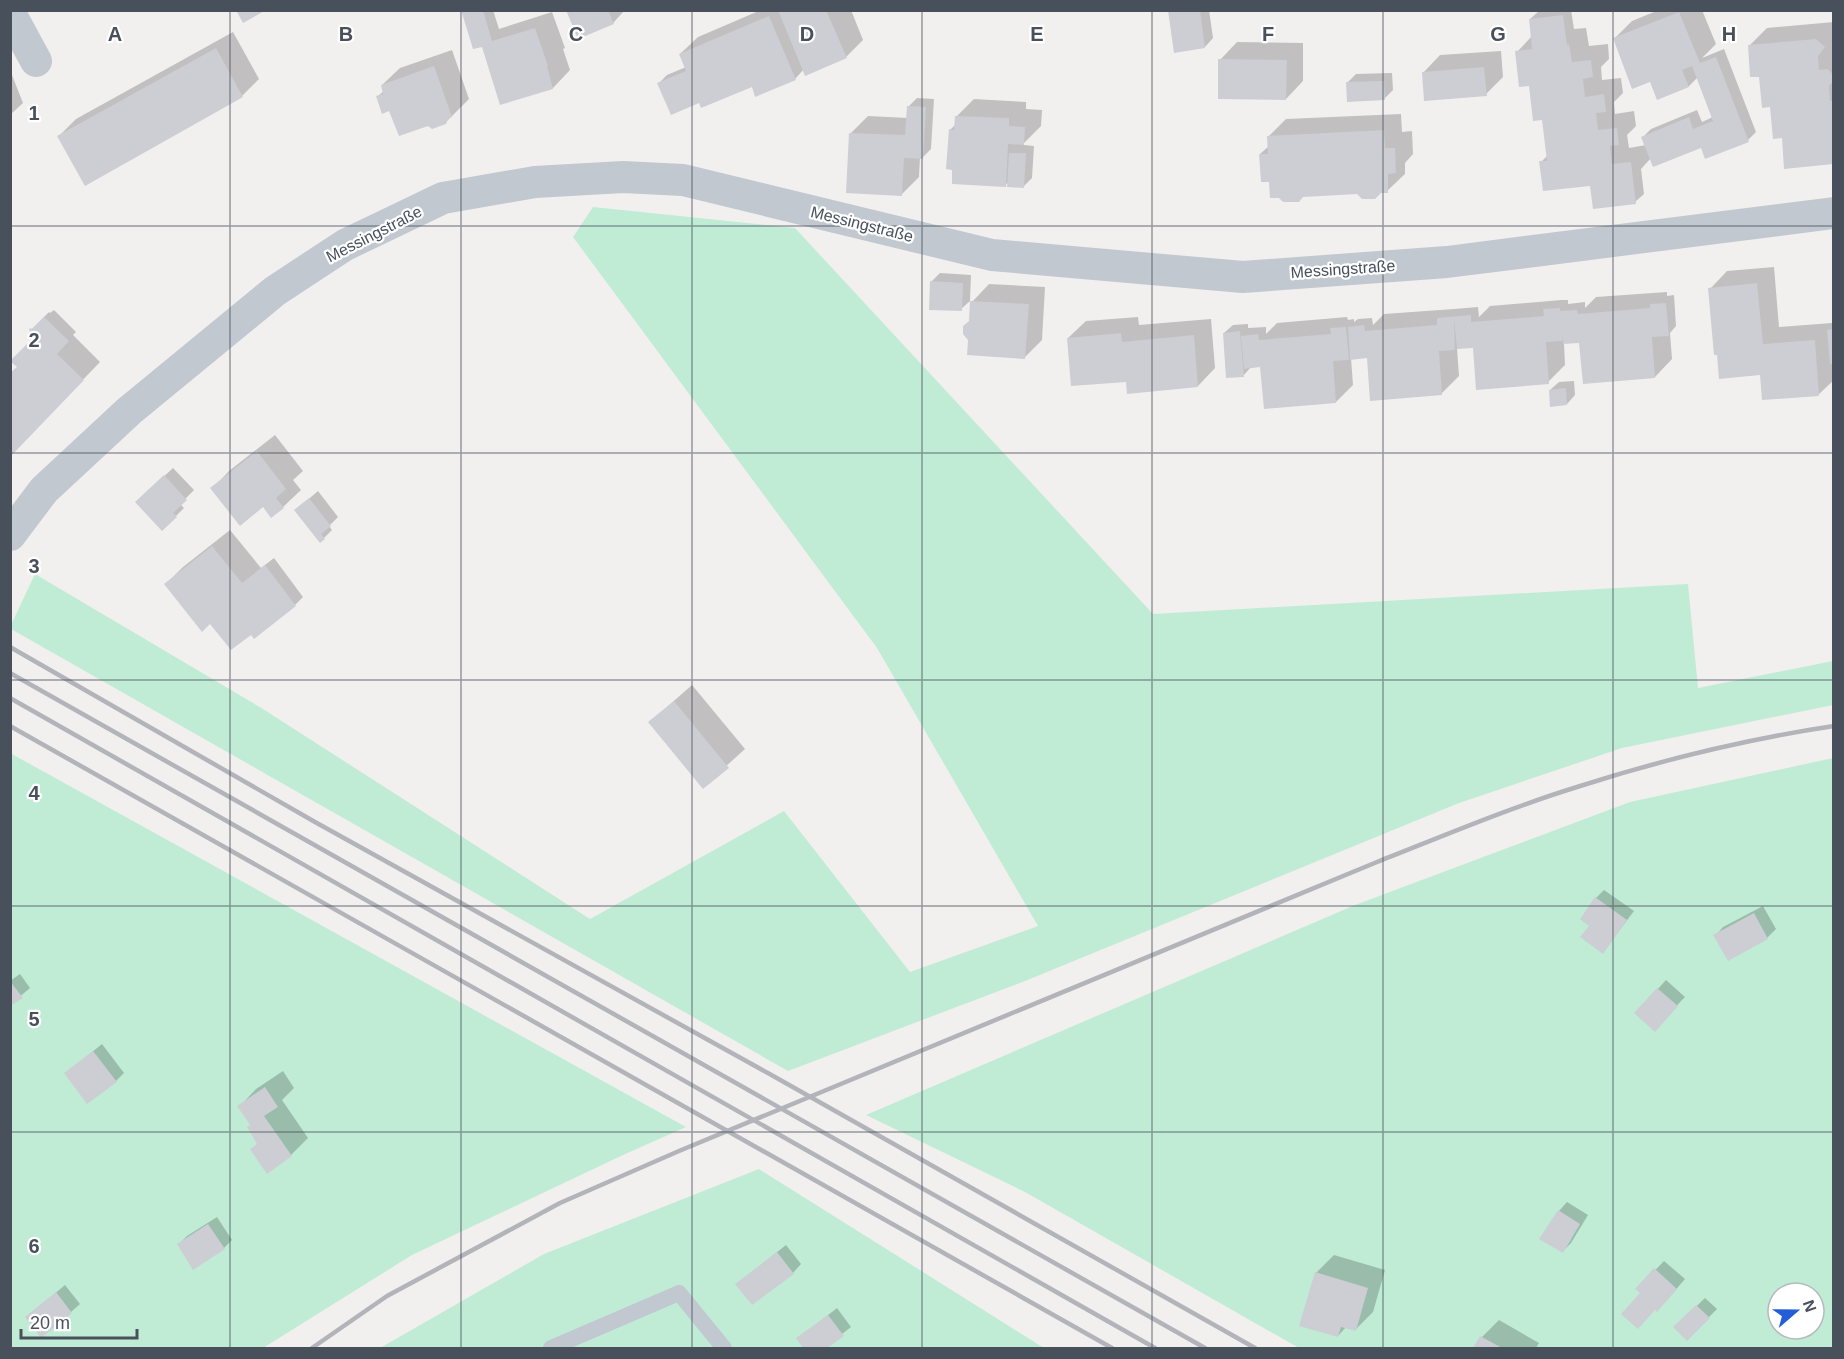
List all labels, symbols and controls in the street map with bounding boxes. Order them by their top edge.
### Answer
text: A [108,23,122,45]
text: B [339,23,353,45]
text: C [569,23,583,45]
text: D [800,23,814,45]
text: E [1030,23,1044,45]
text: F [1262,23,1274,45]
text: G [1490,23,1506,45]
text: H [1722,23,1736,45]
text: 1 [28,102,40,124]
street label: Messingstraße [323,203,425,265]
street label: Messingstraße [809,203,915,245]
street label: Messingstraße [1290,257,1396,281]
text: 2 [28,329,40,351]
text: 3 [28,555,40,577]
text: 4 [28,782,40,804]
text: 5 [28,1008,40,1030]
text: 6 [28,1235,40,1257]
north arrow [1766,1281,1826,1341]
text: N [1800,1298,1820,1314]
scale bar [21,1302,136,1340]
text: 20 m [30,1313,70,1333]

